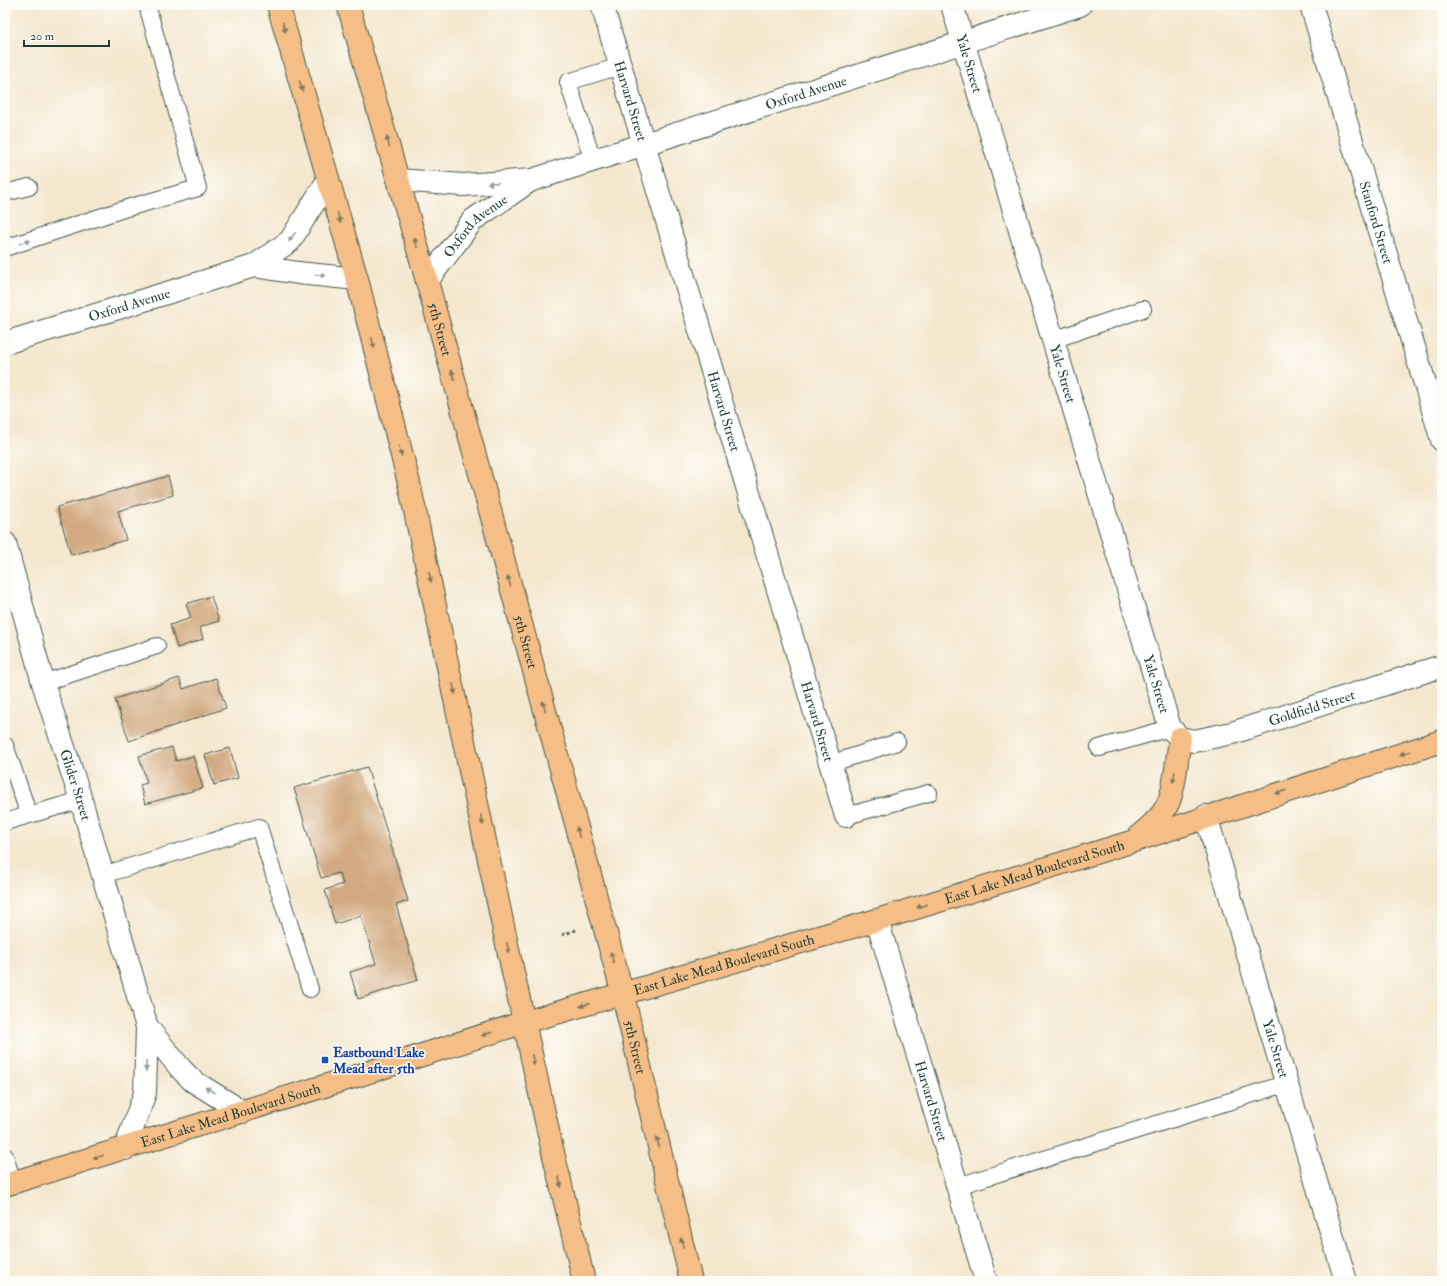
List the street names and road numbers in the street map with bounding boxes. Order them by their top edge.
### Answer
street label: Yale Street [953,32,987,95]
street label: Harvard Street [611,58,651,143]
street label: Oxford Avenue [763,72,849,113]
street label: Stanford Street [1356,179,1397,266]
street label: Oxford Avenue [439,190,511,261]
street label: Oxford Avenue [86,284,172,325]
street label: 5th Street [425,300,456,358]
street label: Yale Street [1046,342,1080,405]
street label: Harvard Street [704,369,744,454]
street label: 5th Street [511,613,542,671]
street label: Yale Street [1140,653,1174,716]
street label: Harvard Street [797,679,838,764]
street label: Goldfield Street [1266,686,1357,729]
street label: Glider Street [57,747,95,823]
street label: East Lake Mead Boulevard South [942,836,1127,907]
street label: East Lake Mead Boulevard South [632,930,817,999]
street label: Yale Street [1259,1017,1293,1080]
street label: 5th Street [621,1018,650,1076]
street label: Harvard Street [911,1059,952,1144]
street label: East Lake Mead Boulevard South [139,1079,323,1151]

